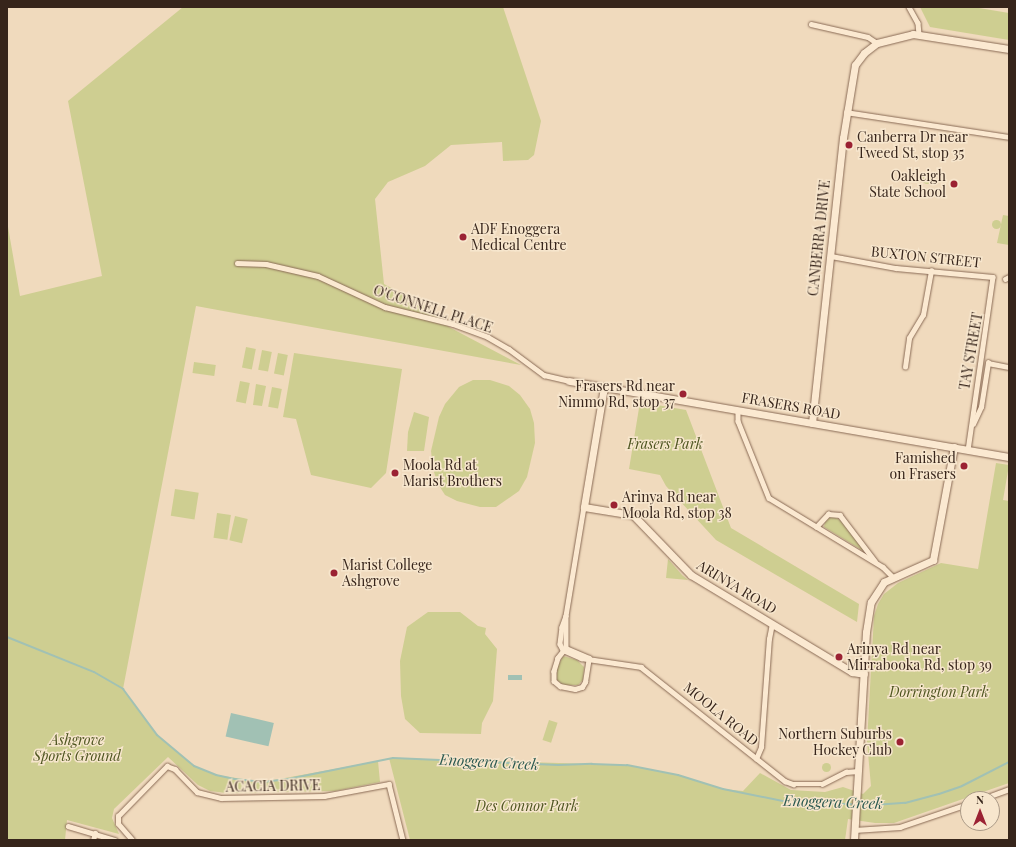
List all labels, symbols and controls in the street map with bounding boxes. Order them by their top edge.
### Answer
place label: Canberra Dr near Tweed St, stop 35 [857,129,968,162]
marker: Canberra Dr near Tweed St, stop 35 [844,140,854,150]
place label: Oakleigh State School [869,168,946,200]
street label: CANBERRA DRIVE [805,179,833,297]
marker: Oakleigh State School [949,179,959,189]
place label: ADF Enoggera Medical Centre [471,221,567,254]
marker: ADF Enoggera Medical Centre [458,232,468,242]
street label: BUXTON STREET [870,243,982,271]
street label: O'CONNELL PLACE [371,282,495,336]
street label: TAY STREET [956,311,986,391]
place label: Frasers Rd near Nimmo Rd, stop 37 [558,378,675,410]
marker: Frasers Rd near Nimmo Rd, stop 37 [678,389,688,399]
street label: FRASERS ROAD [740,389,842,423]
park label: Frasers Park [627,436,703,452]
place label: Famished on Frasers [889,450,956,482]
place label: Moola Rd at Marist Brothers [403,457,502,490]
marker: Famished on Frasers [959,461,969,471]
marker: Moola Rd at Marist Brothers [390,468,400,478]
place label: Arinya Rd near Moola Rd, stop 38 [622,489,732,522]
marker: Arinya Rd near Moola Rd, stop 38 [609,500,619,510]
place label: Marist College Ashgrove [342,557,433,590]
street label: ARINYA ROAD [694,557,780,617]
marker: Marist College Ashgrove [329,568,339,578]
place label: Arinya Rd near Mirrabooka Rd, stop 39 [847,641,992,674]
marker: Arinya Rd near Mirrabooka Rd, stop 39 [834,652,844,662]
street label: MOOLA ROAD [680,679,762,749]
park label: Dorrington Park [889,684,989,700]
place label: Northern Suburbs Hockey Club [778,726,892,758]
park label: Ashgrove Sports Ground [33,732,121,764]
marker: Northern Suburbs Hockey Club [895,737,905,747]
water label: Enoggera Creek [439,750,539,774]
street label: ACACIA DRIVE [225,777,321,795]
water label: Enoggera Creek [783,791,883,813]
north arrow [960,791,1000,831]
text: N [976,792,984,807]
park label: Des Connor Park [476,798,578,814]

